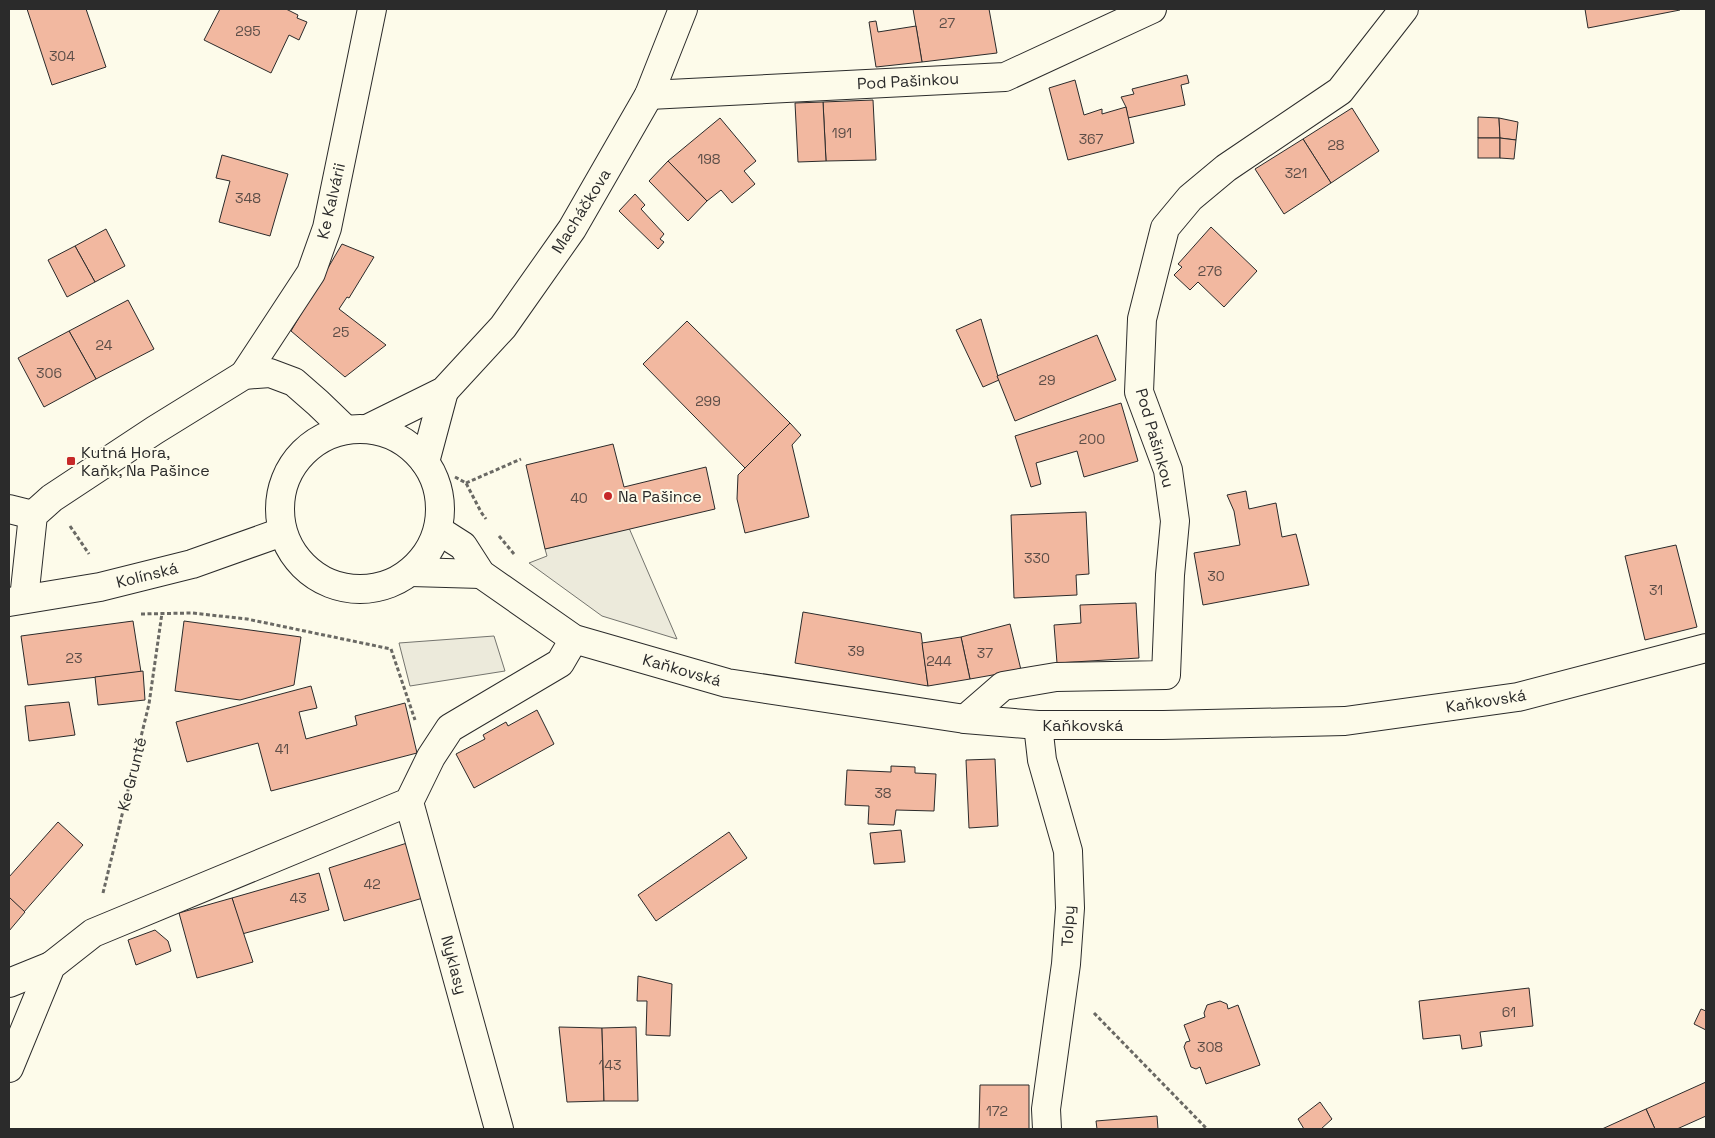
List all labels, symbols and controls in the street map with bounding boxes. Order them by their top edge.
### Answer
house number: 27 [939,14,955,32]
house number: 295 [235,22,261,40]
house number: 304 [49,47,75,65]
street label: Pod Pašinkou [856,68,960,94]
house number: 191 [832,124,852,142]
house number: 367 [1079,130,1103,148]
house number: 28 [1327,136,1345,154]
house number: 198 [697,150,721,168]
street label: Ke Kalvárii [312,161,350,241]
house number: 321 [1285,164,1307,182]
street label: Macháčkova [547,165,615,257]
house number: 348 [235,189,261,207]
house number: 276 [1198,262,1222,280]
house number: 25 [333,323,349,341]
house number: 24 [96,336,113,354]
house number: 306 [36,364,62,382]
house number: 29 [1039,371,1055,389]
street label: Pod Pašinkou [1131,386,1179,490]
house number: 299 [695,392,721,410]
house number: 200 [1079,430,1105,448]
place label: Kutná Hora, Kaňk, Na Pašince [81,442,210,481]
marker: Kutná Hora, Kaňk, Na Pašince [65,455,77,467]
place label: Na Pašince [618,486,702,507]
house number: 40 [570,489,588,507]
marker: Na Pašince [602,490,614,502]
house number: 330 [1024,549,1050,567]
street label: Kolínská [114,557,180,593]
house number: 30 [1207,567,1225,585]
house number: 31 [1649,581,1663,599]
house number: 39 [847,642,865,660]
house number: 37 [977,644,993,662]
house number: 23 [66,649,82,667]
street label: Kaňkovská [640,649,724,691]
house number: 244 [926,652,952,670]
street label: Kaňkovská [1444,684,1528,718]
street label: Kaňkovská [1043,715,1123,736]
street label: Ke Gruntě [113,735,151,813]
house number: 41 [275,740,289,758]
house number: 38 [874,784,892,802]
house number: 42 [363,875,381,893]
house number: 43 [289,889,307,907]
street label: Tolpy [1056,905,1080,947]
street label: Nyklasy [436,933,472,997]
house number: 61 [1502,1003,1516,1021]
house number: 308 [1197,1038,1223,1056]
house number: 143 [598,1056,622,1074]
house number: 172 [986,1102,1008,1120]

